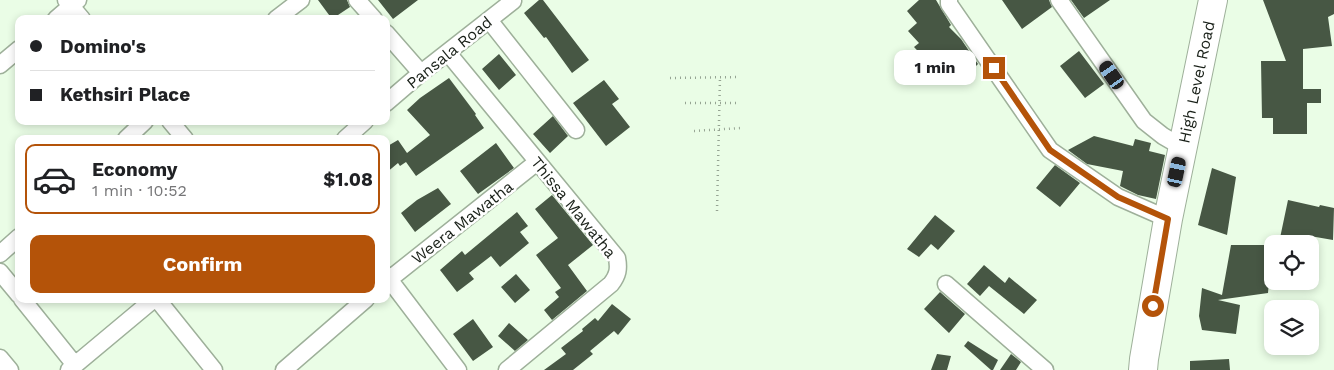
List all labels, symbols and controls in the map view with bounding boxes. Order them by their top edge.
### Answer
street label: Pansala Road [403,12,496,93]
street label: High Level Road [1174,19,1219,145]
text: Domino's [60,35,146,58]
callout: 1 min [894,50,976,86]
route end [983,57,1005,79]
text: 1 min [914,58,956,77]
car [1097,58,1126,92]
text: Kethsiri Place [60,83,190,106]
street label: Thissa Mawatha [527,153,620,262]
car [1166,156,1187,188]
icon: car [32,157,77,202]
text: Economy [92,158,177,181]
text: $1.08 [323,168,373,191]
street label: Weera Mawatha [408,177,517,268]
text: 1 min · 10:52 [92,181,187,200]
button: Confirm [30,235,375,293]
map controls [1264,235,1319,355]
button: locate [1264,235,1319,290]
route start [1142,295,1164,317]
button: layers [1264,300,1319,355]

